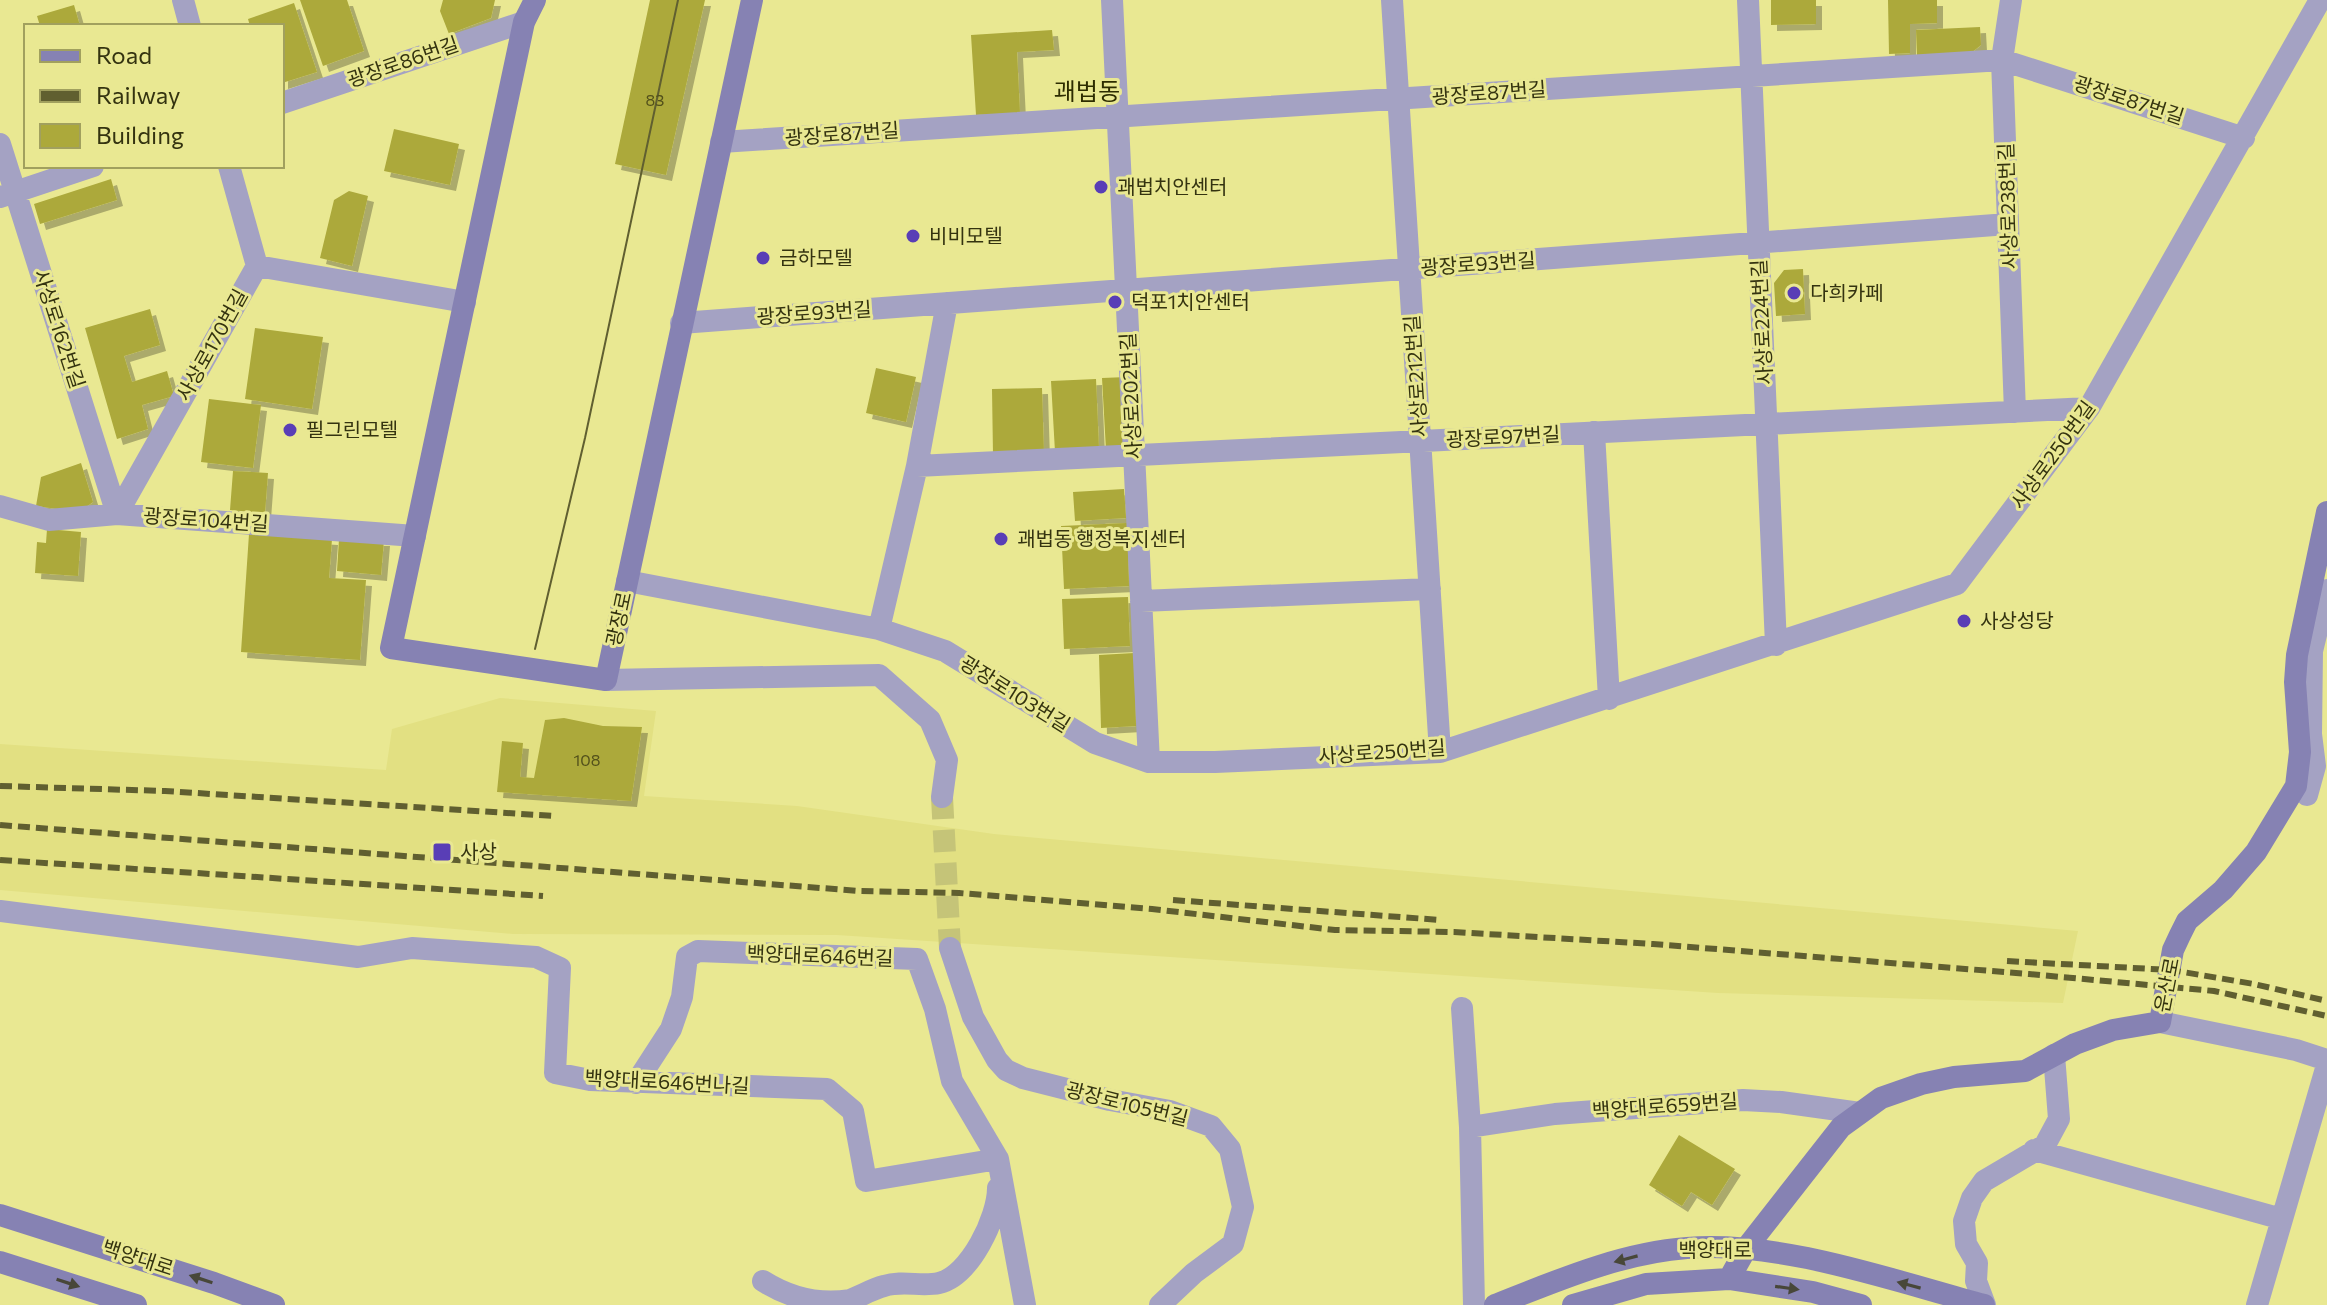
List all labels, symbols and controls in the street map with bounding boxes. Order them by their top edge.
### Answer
legend [24,24,284,168]
street label: 광장로86번길 [344,31,462,91]
text: Road [96,40,152,69]
street label: 광장로87번길 [2071,70,2188,128]
district label: 괘법동 [1054,76,1120,105]
street label: 광장로87번길 [1431,76,1547,108]
text: Railway [96,80,181,109]
house number: 83 [646,90,664,109]
street label: 광장로87번길 [784,117,900,149]
text: Building [96,120,184,149]
street label: 사상로238번길 [1993,142,2021,270]
place label: 괘법치안센터 [1117,174,1227,198]
marker: 괘법치안센터 [1092,178,1110,196]
place label: 비비모텔 [929,223,1003,247]
marker: 비비모텔 [904,227,922,245]
place label: 금하모텔 [779,245,853,269]
street label: 광장로93번길 [1419,247,1536,279]
marker: 금하모텔 [754,249,772,267]
street label: 사상로224번길 [1746,259,1776,386]
street label: 사상로162번길 [29,266,90,391]
place label: 다희카페 [1810,280,1884,304]
street label: 사상로170번길 [171,284,252,405]
marker: 다희카페 [1785,284,1803,302]
place label: 덕포1치안센터 [1131,289,1250,313]
marker: 덕포1치안센터 [1106,293,1124,311]
street label: 광장로93번길 [755,296,872,328]
street label: 사상로212번길 [1399,314,1431,438]
street label: 사상로202번길 [1115,332,1145,460]
street label: 사상로250번길 [2005,396,2099,513]
place label: 필그린모텔 [306,417,398,441]
marker: 필그린모텔 [281,421,299,439]
street label: 광장로97번길 [1445,421,1561,451]
street label: 광장로104번길 [143,503,270,535]
place label: 괘법동 행정복지센터 [1017,526,1186,550]
marker: 괘법동 행정복지센터 [992,530,1010,548]
street label: 광장로 [601,589,635,648]
place label: 사상성당 [1980,608,2054,632]
marker: 사상성당 [1955,612,1973,630]
street label: 광장로103번길 [956,650,1075,736]
street label: 사상로250번길 [1317,735,1446,767]
house number: 108 [574,750,601,769]
place label: 사상 [460,839,497,863]
marker: 사상 [431,841,453,863]
street label: 백양대로646번길 [746,940,894,970]
street label: 운산로 [2149,955,2183,1014]
street label: 백양대로646번나길 [584,1065,750,1097]
street label: 광장로105번길 [1064,1076,1191,1130]
street label: 백양대로659번길 [1591,1088,1739,1122]
street label: 백양대로 [100,1234,177,1280]
street label: 백양대로 [1678,1237,1752,1261]
one-way arrow [1614,1253,1639,1265]
one-way arrow [189,1272,213,1284]
one-way arrow [56,1277,80,1290]
one-way arrow [1896,1278,1921,1290]
one-way arrow [1775,1282,1800,1295]

